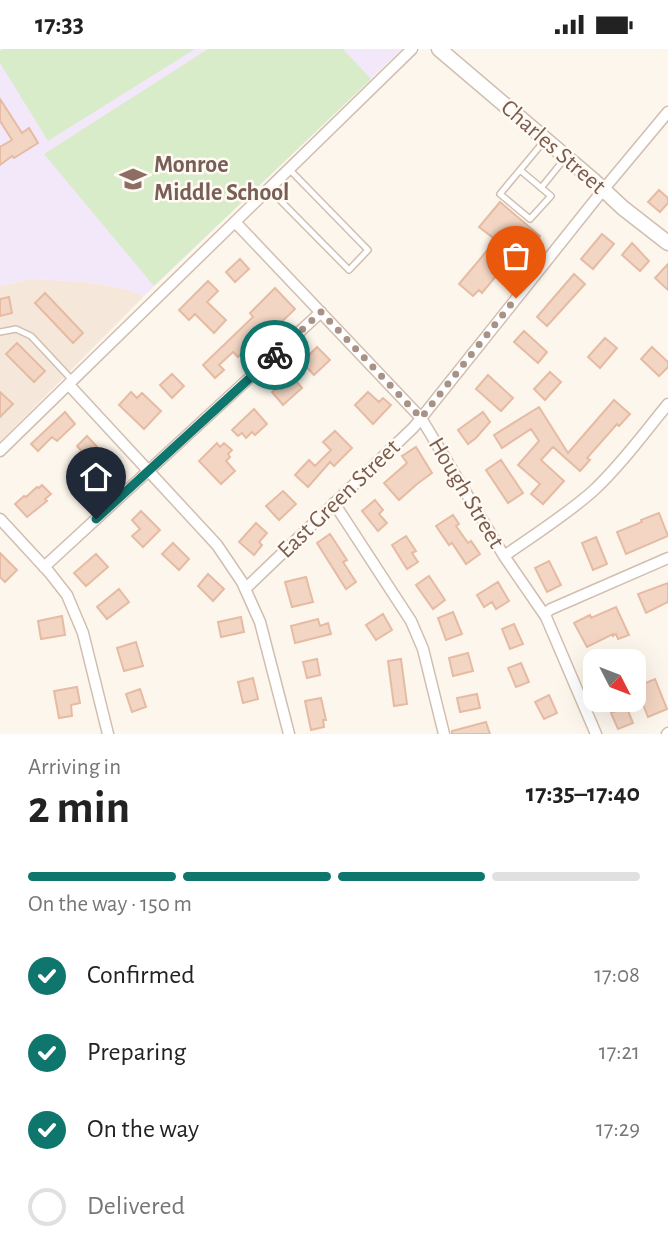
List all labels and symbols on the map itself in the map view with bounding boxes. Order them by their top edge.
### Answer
street label: Charles Street [496,95,610,199]
place label: Monroe Middle School [154,153,289,205]
school or university icon: Monroe Middle School [118,164,148,194]
pin [486,226,546,298]
courier [240,320,310,390]
street label: Hough Street [424,433,509,553]
street label: East Green Street [273,435,405,563]
pin [66,447,126,519]
north arrow [583,649,646,712]

